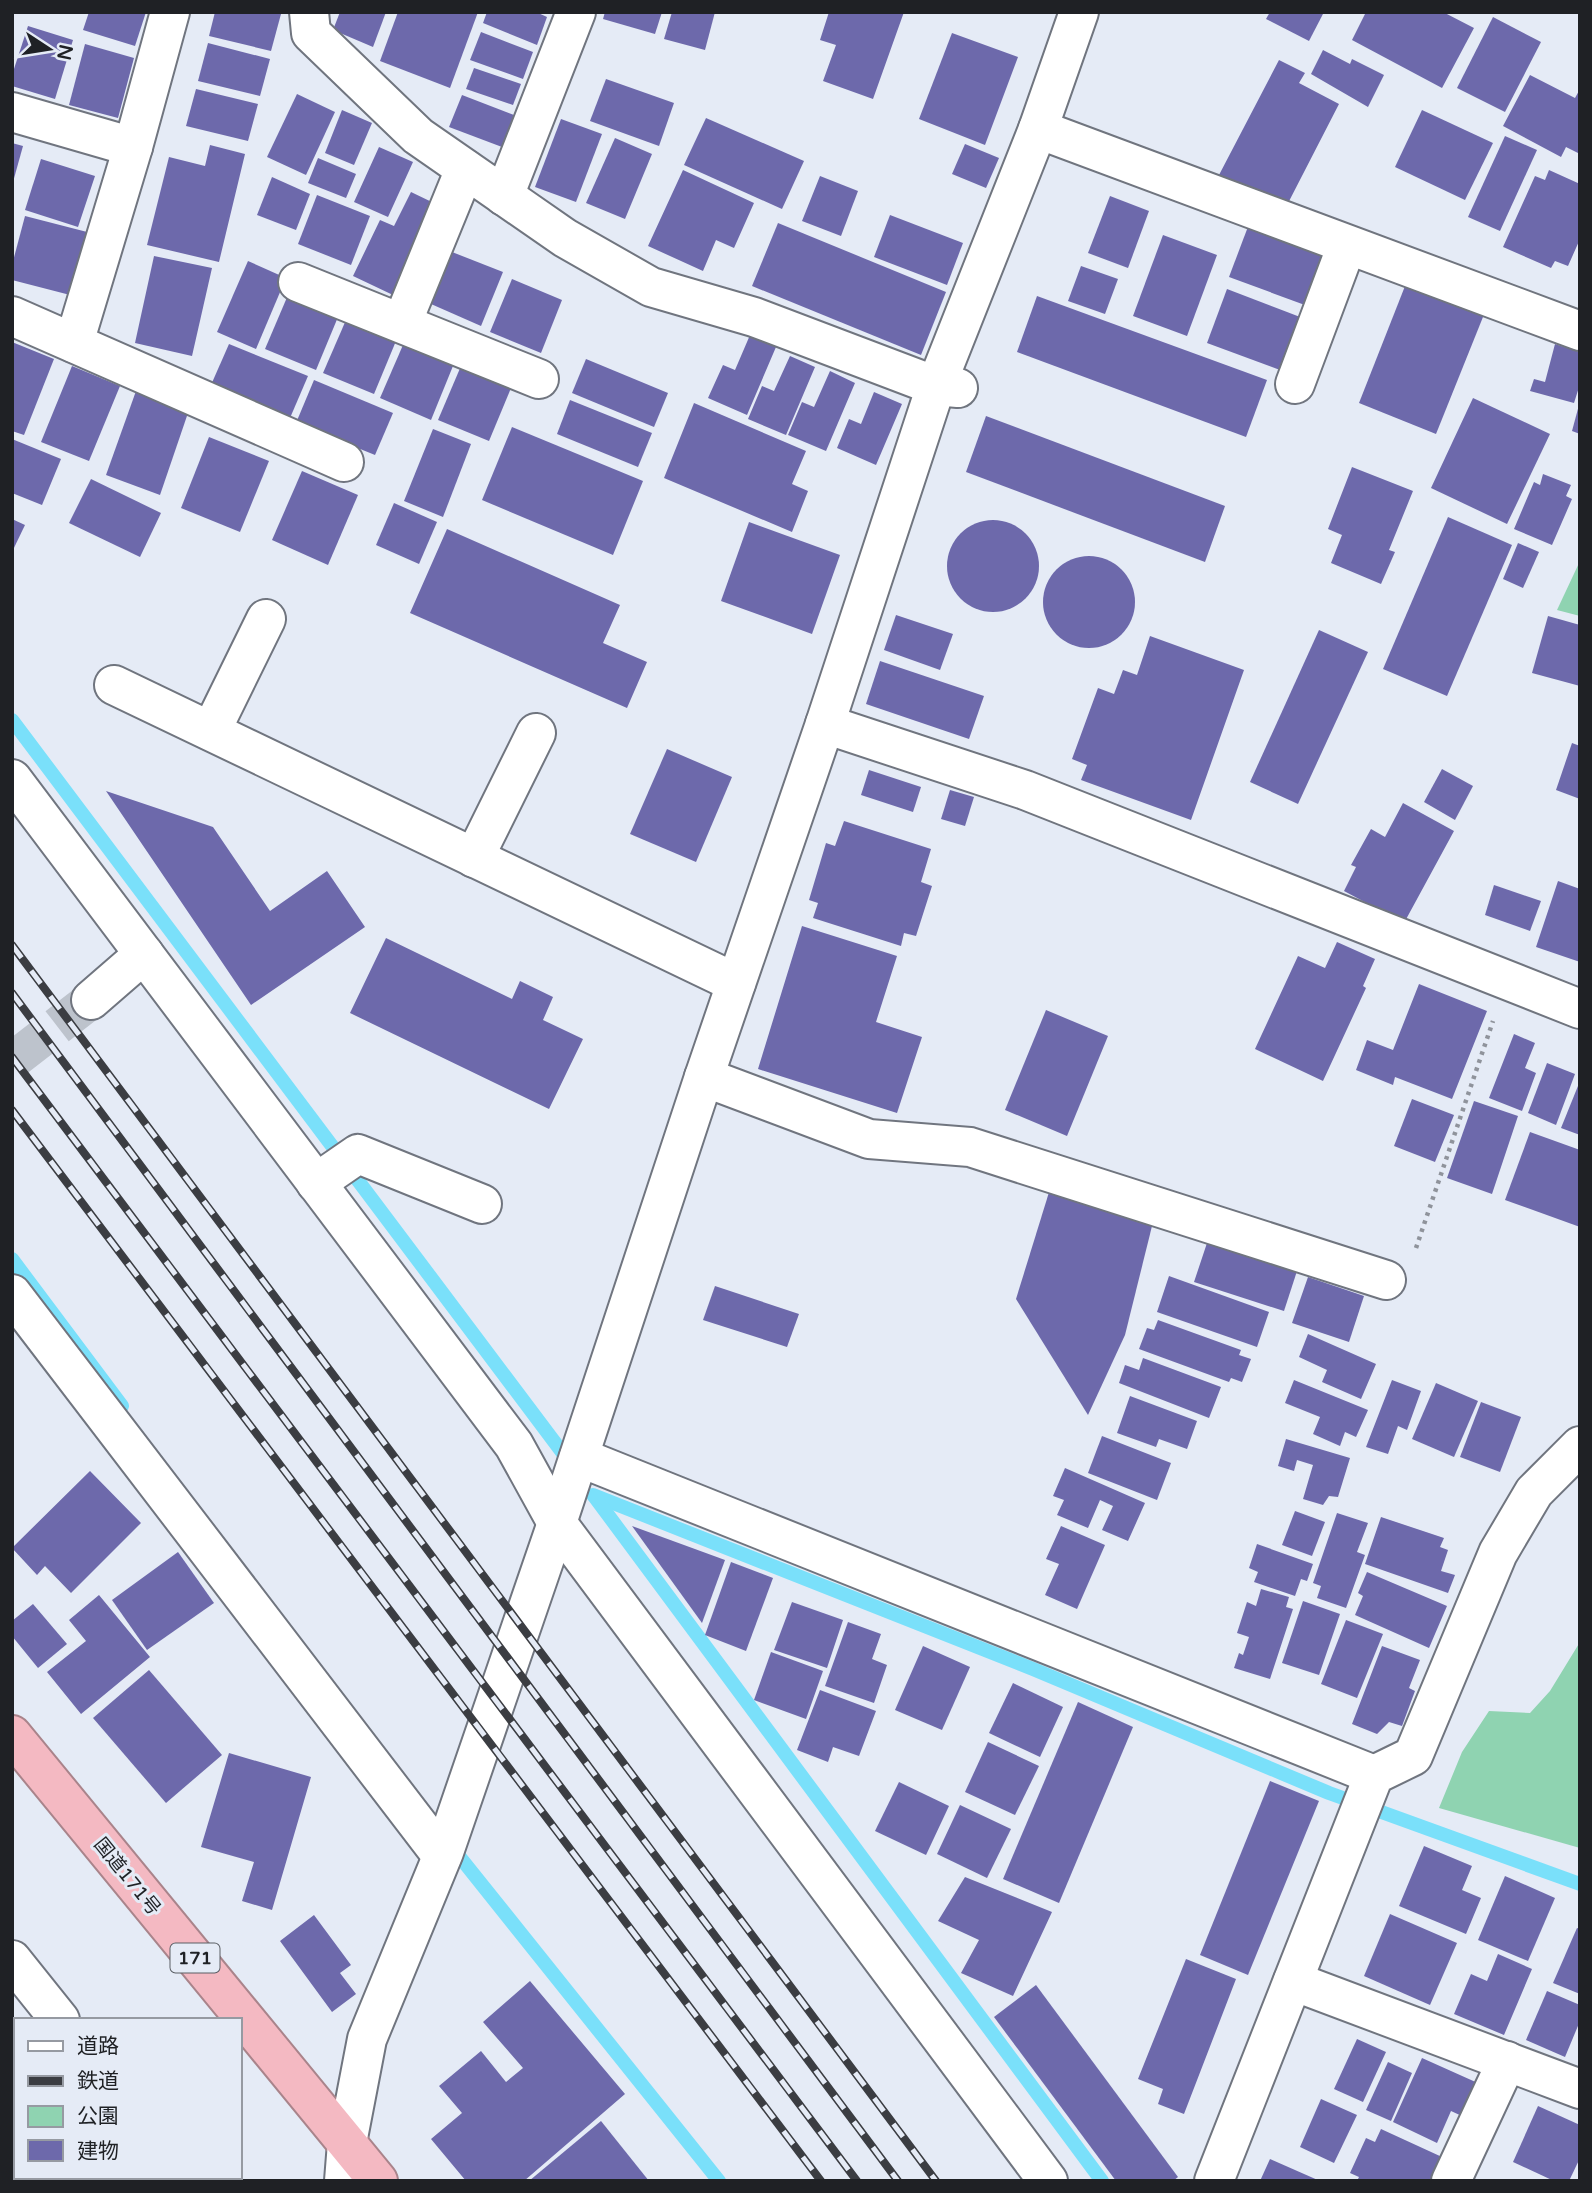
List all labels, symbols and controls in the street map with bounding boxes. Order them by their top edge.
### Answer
north arrow [14,14,84,84]
text: N [52,43,77,62]
street label: 国道171号 [89,1834,165,1920]
road number: 171 [170,1944,220,1972]
legend [14,2018,242,2179]
text: 道路 [77,2034,119,2059]
text: 鉄道 [77,2069,119,2094]
text: 公園 [77,2104,119,2129]
text: 建物 [77,2139,119,2164]

